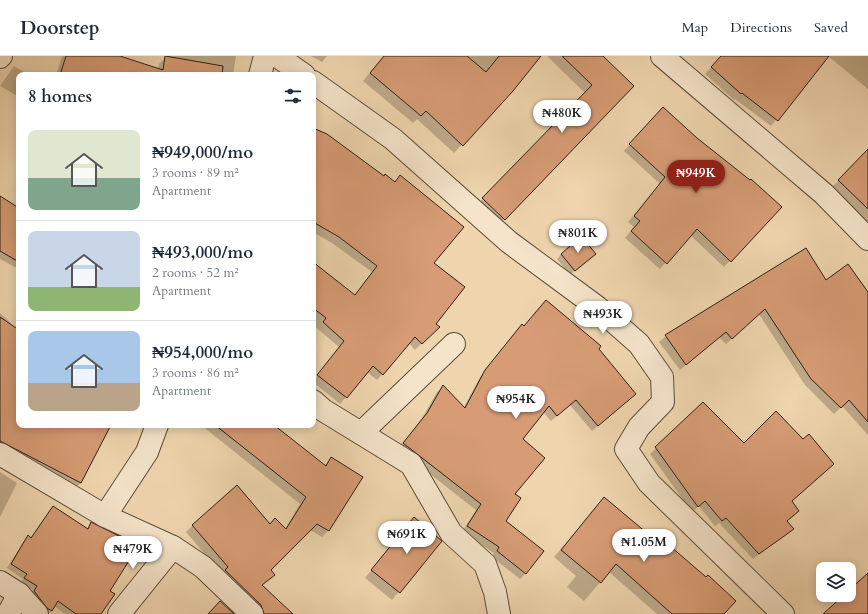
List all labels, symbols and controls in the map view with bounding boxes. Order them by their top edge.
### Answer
text: Doorstep [20,15,100,41]
text: Map [682,18,708,37]
text: Directions [730,18,792,37]
text: Saved [814,18,848,37]
text: 8 homes [28,85,92,108]
icon: filters [282,85,304,107]
pin: ₦480K [534,100,590,134]
text: ₦480K [542,104,582,122]
text: ₦949,000/mo [152,141,253,164]
icon: home [60,146,108,194]
pin: ₦949K [668,160,724,194]
text: 3 rooms · 89 m² [152,164,239,182]
text: ₦949K [676,164,716,182]
text: Apartment [152,182,211,200]
pin: ₦801K [550,220,606,254]
text: ₦801K [558,224,598,242]
text: ₦493,000/mo [152,241,253,264]
icon: home [60,247,108,295]
text: 2 rooms · 52 m² [152,264,239,282]
text: Apartment [152,282,211,300]
pin: ₦493K [575,301,631,335]
text: ₦493K [583,305,623,323]
text: ₦954,000/mo [152,341,253,364]
icon: home [60,347,108,395]
text: 3 rooms · 86 m² [152,364,239,382]
text: Apartment [152,382,211,400]
pin: ₦954K [488,386,544,420]
text: ₦954K [496,390,536,408]
pin: ₦691K [379,521,435,555]
text: ₦691K [387,525,427,543]
pin: ₦1.05M [611,529,677,563]
text: ₦1.05M [621,533,667,551]
pin: ₦479K [105,536,161,570]
text: ₦479K [113,540,153,558]
map controls [816,562,856,602]
button: layers [816,562,856,602]

